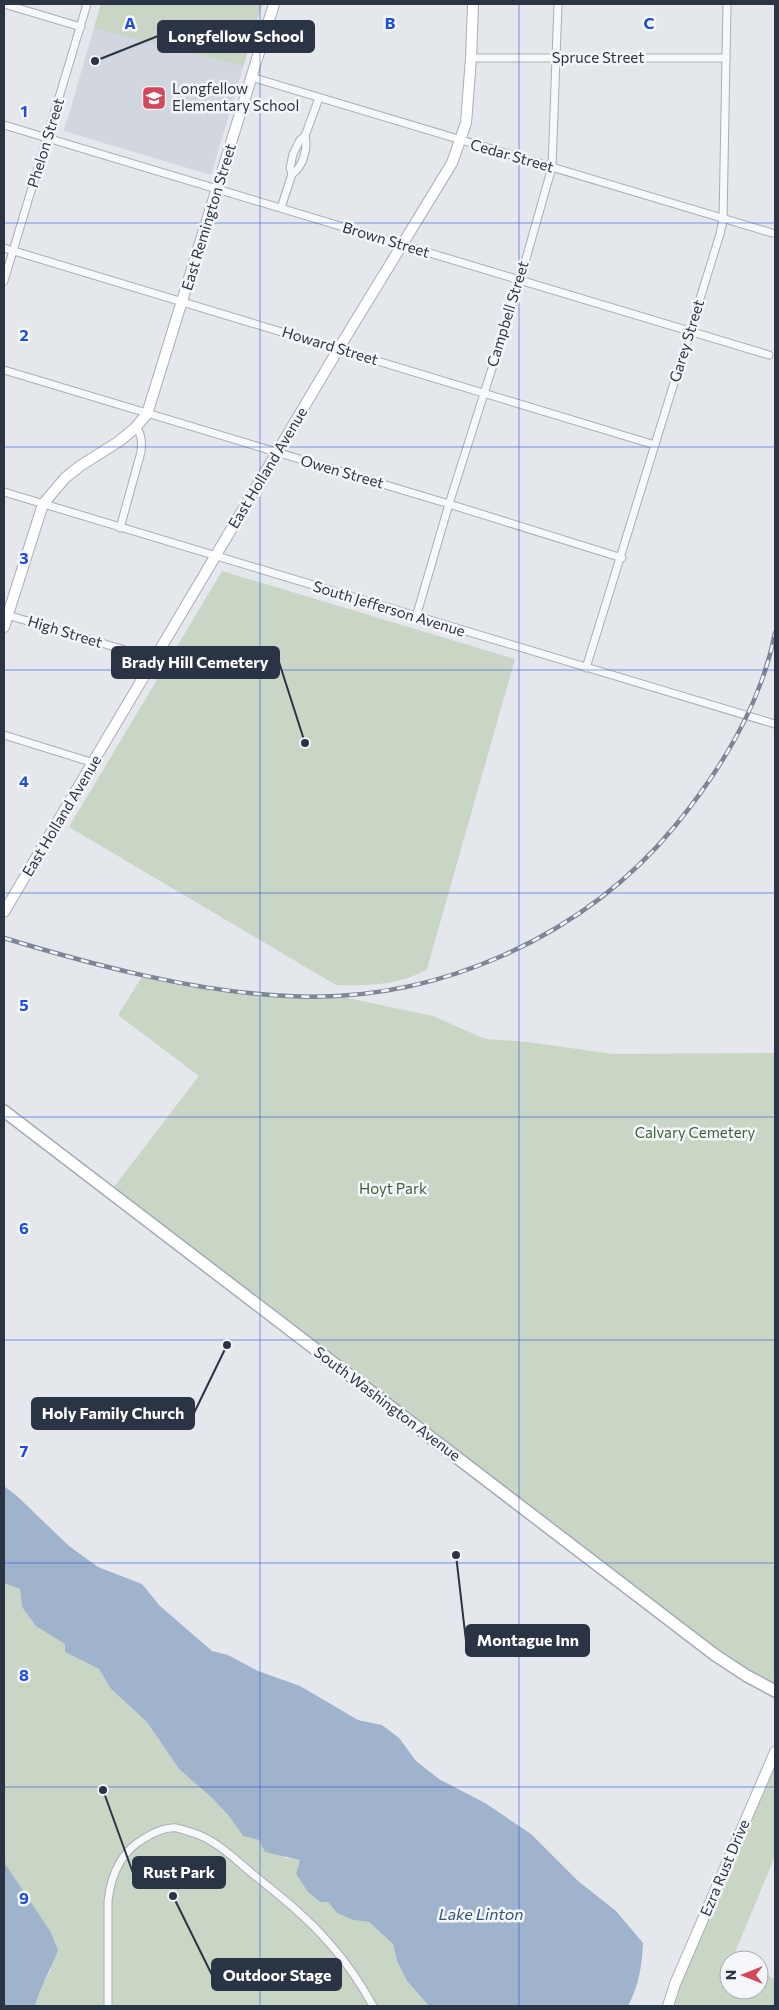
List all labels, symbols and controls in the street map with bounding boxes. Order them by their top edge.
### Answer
text: A [124,13,136,32]
text: B [385,13,396,32]
text: C [644,13,655,32]
callout: Longfellow School [158,21,314,52]
text: Longfellow School [168,26,304,45]
street label: Spruce Street [552,48,644,66]
place label: Longfellow Elementary School [172,79,299,114]
school or university icon: Longfellow Elementary School [141,85,167,111]
street label: Phelon Street [23,96,67,190]
text: 1 [20,101,28,120]
street label: Cedar Street [468,135,556,176]
street label: East Remington Street [177,141,239,292]
street label: Brown Street [341,217,432,261]
street label: Campbell Street [482,259,532,369]
street label: Garey Street [665,297,707,384]
street label: Howard Street [280,322,380,368]
text: 2 [19,325,29,344]
street label: East Holland Avenue [224,403,311,531]
street label: Owen Street [299,451,386,492]
text: 3 [19,548,29,567]
street label: South Jefferson Avenue [311,576,468,640]
street label: High Street [26,611,105,651]
callout: Brady Hill Cemetery [112,647,279,678]
text: Brady Hill Cemetery [121,652,269,671]
street label: East Holland Avenue [18,751,105,879]
text: 4 [19,771,29,790]
text: 5 [19,995,29,1014]
park label: Calvary Cemetery [635,1123,756,1141]
park label: Hoyt Park [359,1179,427,1197]
text: 6 [19,1218,29,1237]
street label: South Washington Avenue [311,1342,464,1464]
callout: Holy Family Church [32,1398,194,1429]
text: Holy Family Church [42,1403,184,1422]
text: 7 [20,1441,29,1460]
callout: Montague Inn [466,1625,589,1656]
text: Montague Inn [477,1630,579,1649]
text: 8 [19,1665,29,1684]
street label: Ezra Rust Drive [696,1816,753,1919]
callout: Rust Park [133,1857,225,1888]
text: Rust Park [143,1862,216,1881]
text: 9 [19,1888,29,1907]
water label: Lake Linton [439,1904,523,1923]
north arrow [719,1950,769,2000]
callout: Outdoor Stage [212,1959,341,1990]
text: Outdoor Stage [223,1965,331,1984]
text: N [722,1970,739,1980]

